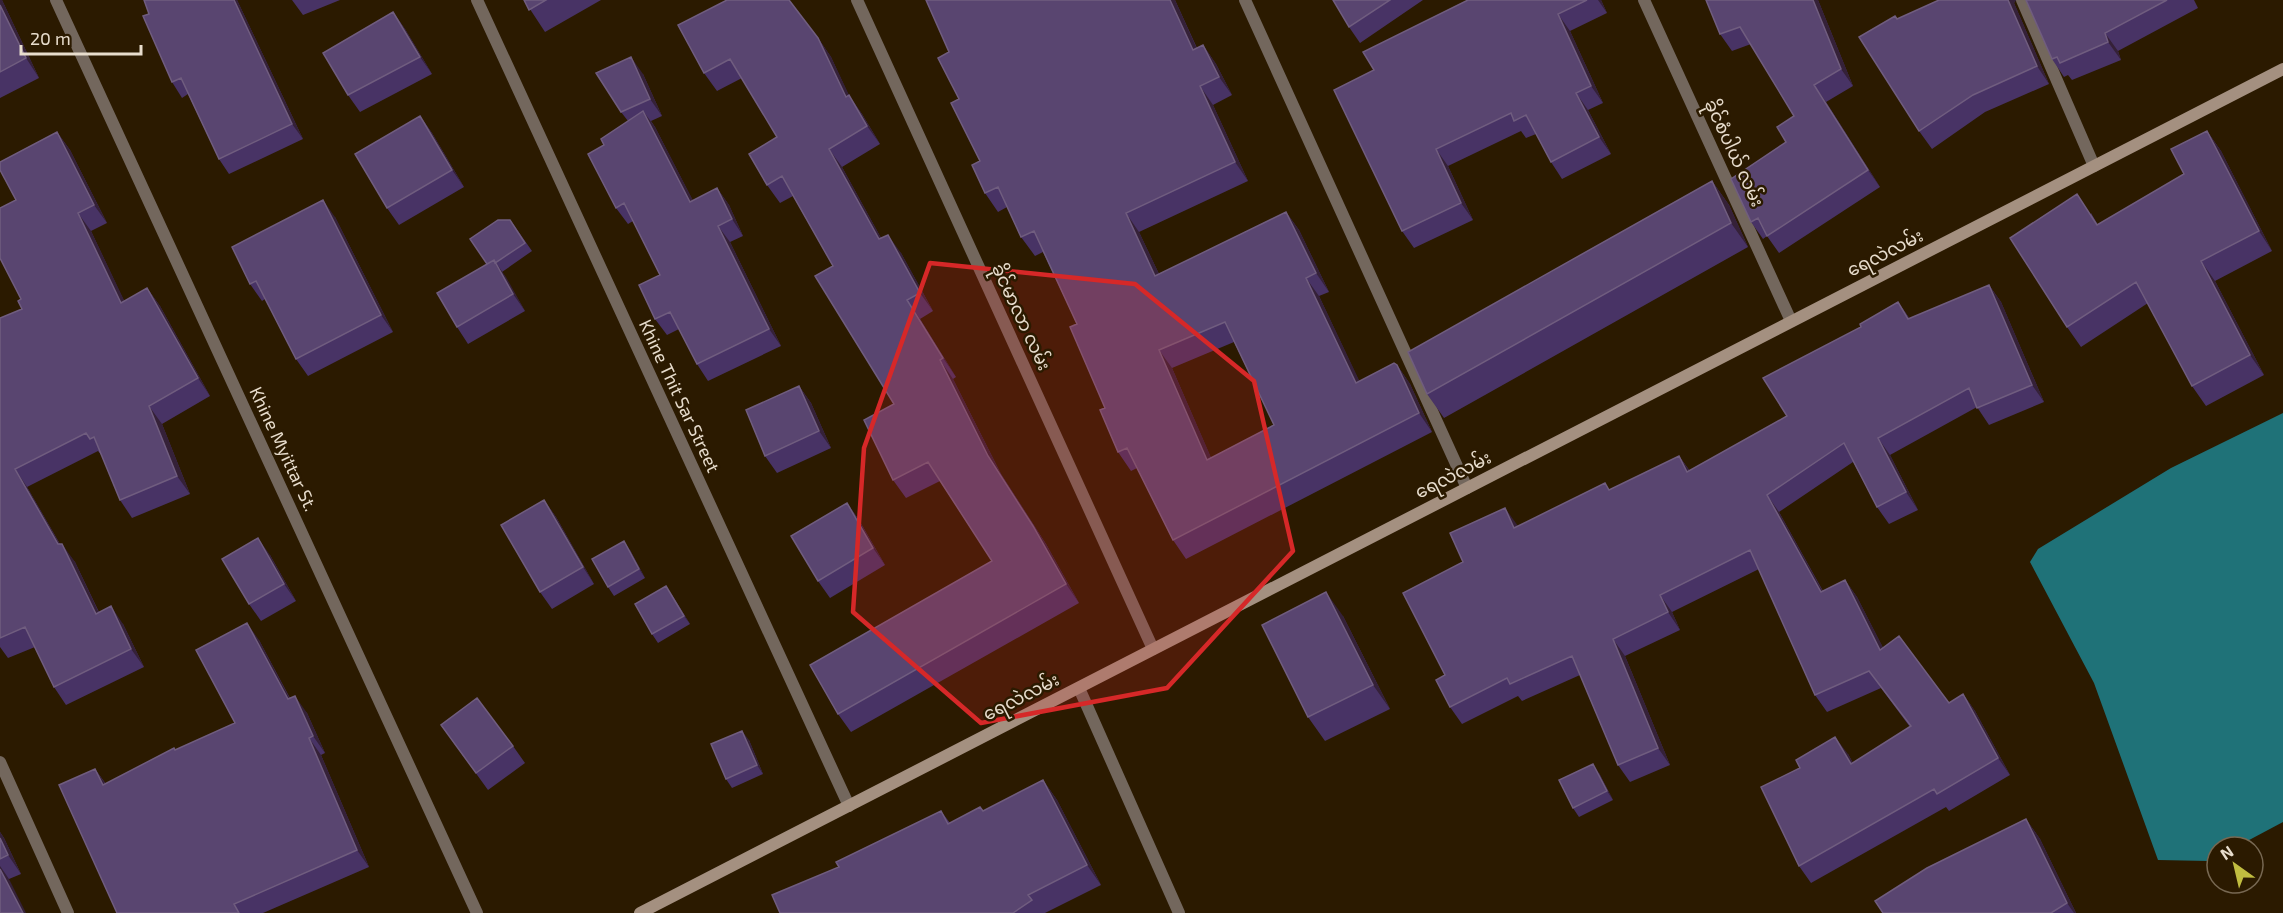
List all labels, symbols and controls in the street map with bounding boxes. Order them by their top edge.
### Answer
scale bar [21,18,141,56]
text: 20 m [30,27,71,49]
street label: ခိုင်စံပါယ် လမ်း [1696,95,1771,212]
street label: ရေလဲလမ်း [1842,223,1929,285]
street label: ခိုင်မာလာ လမ်း [983,259,1058,376]
street label: Khine Thit Sar Street [635,316,725,476]
street label: Khine Myittar St. [245,383,322,514]
street label: ရေလဲလမ်း [1410,445,1497,507]
street label: ရေလဲလမ်း [978,667,1065,729]
north arrow [2205,835,2265,895]
text: N [2216,841,2236,863]

